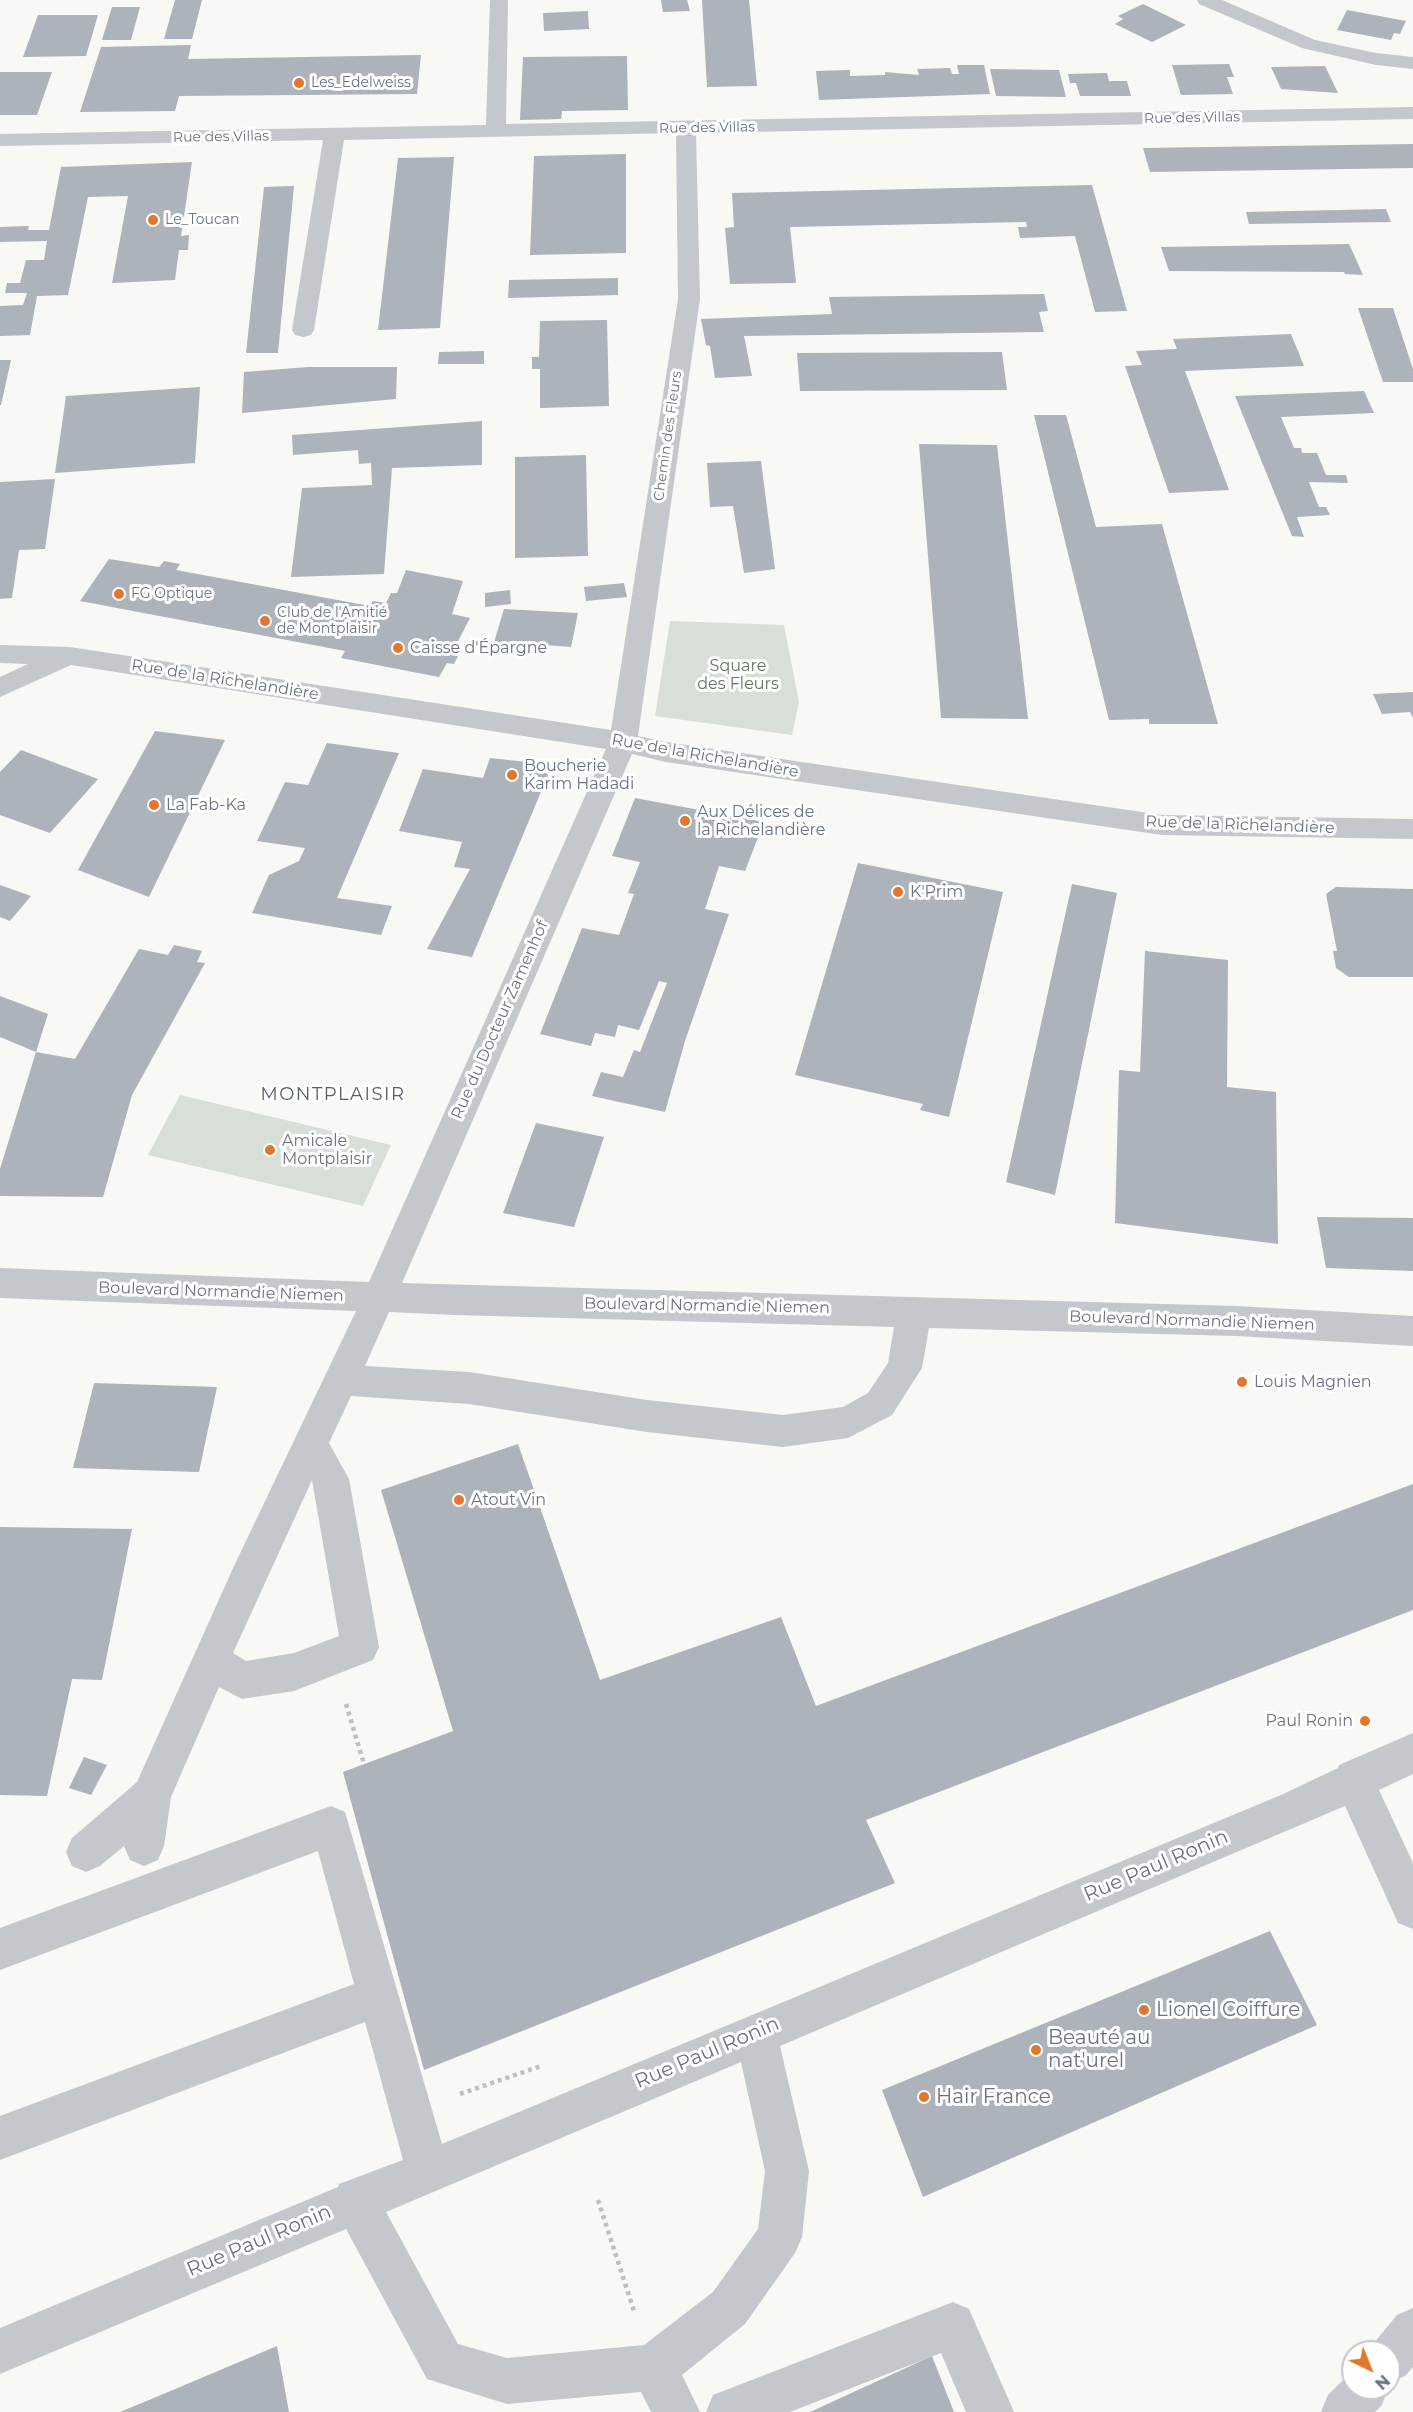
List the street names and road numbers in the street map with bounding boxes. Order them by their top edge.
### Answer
street label: Rue des Villas [1144,109,1240,127]
street label: Rue des Villas [659,119,755,137]
street label: Rue des Villas [173,128,269,146]
street label: Chemin des Fleurs [651,370,685,502]
street label: Rue de la Richelandière [130,656,320,704]
street label: Rue de la Richelandière [610,730,800,782]
street label: Rue de la Richelandière [1145,812,1335,838]
street label: Rue du Docteur Zamenhof [447,918,553,1122]
street label: Boulevard Normandie Niemen [98,1278,344,1306]
street label: Boulevard Normandie Niemen [584,1294,830,1318]
street label: Boulevard Normandie Niemen [1069,1307,1315,1335]
street label: Rue Paul Ronin [1080,1825,1232,1907]
street label: Rue Paul Ronin [631,2012,783,2094]
street label: Rue Paul Ronin [183,2200,335,2282]

